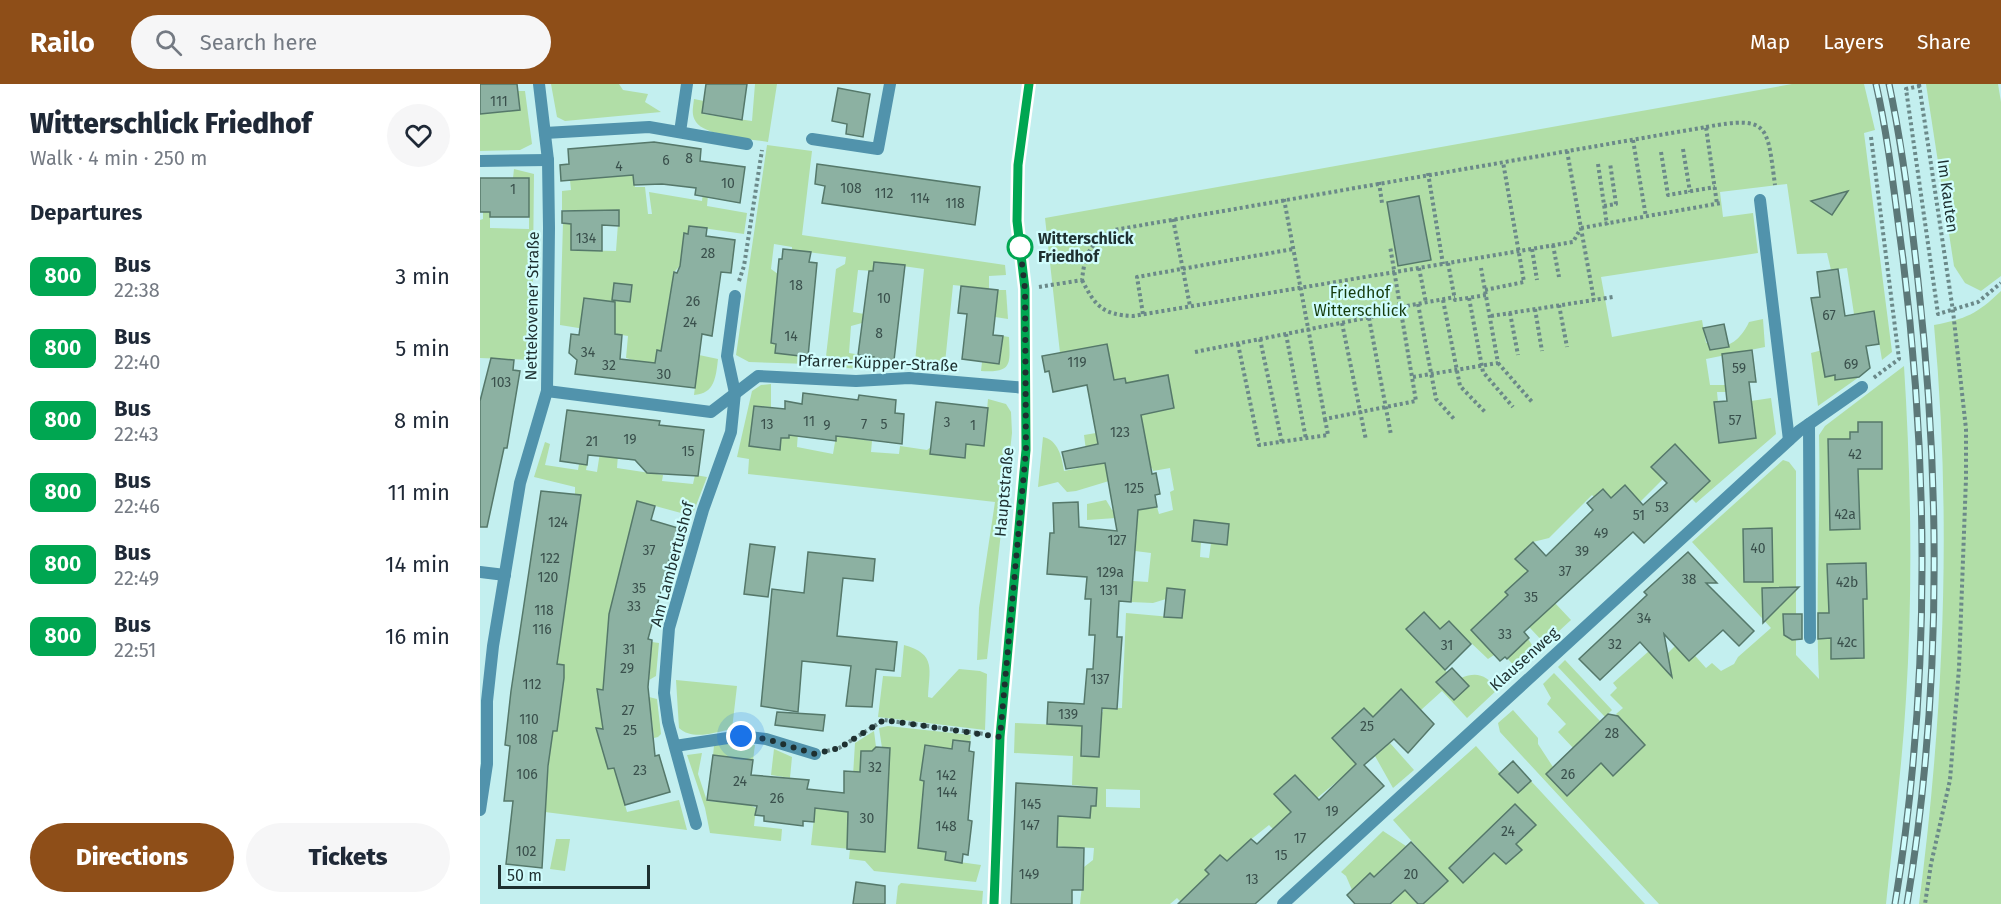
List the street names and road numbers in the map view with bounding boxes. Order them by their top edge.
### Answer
street label: Im Kauten [1933,158,1963,234]
street label: Nettekovener Straße [521,231,543,381]
street label: Pfarrer-Küpper-Straße [798,351,958,375]
street label: Hauptstraße [991,446,1017,538]
street label: Am Lambertushof [646,498,698,628]
street label: Klausenweg [1486,623,1563,695]

